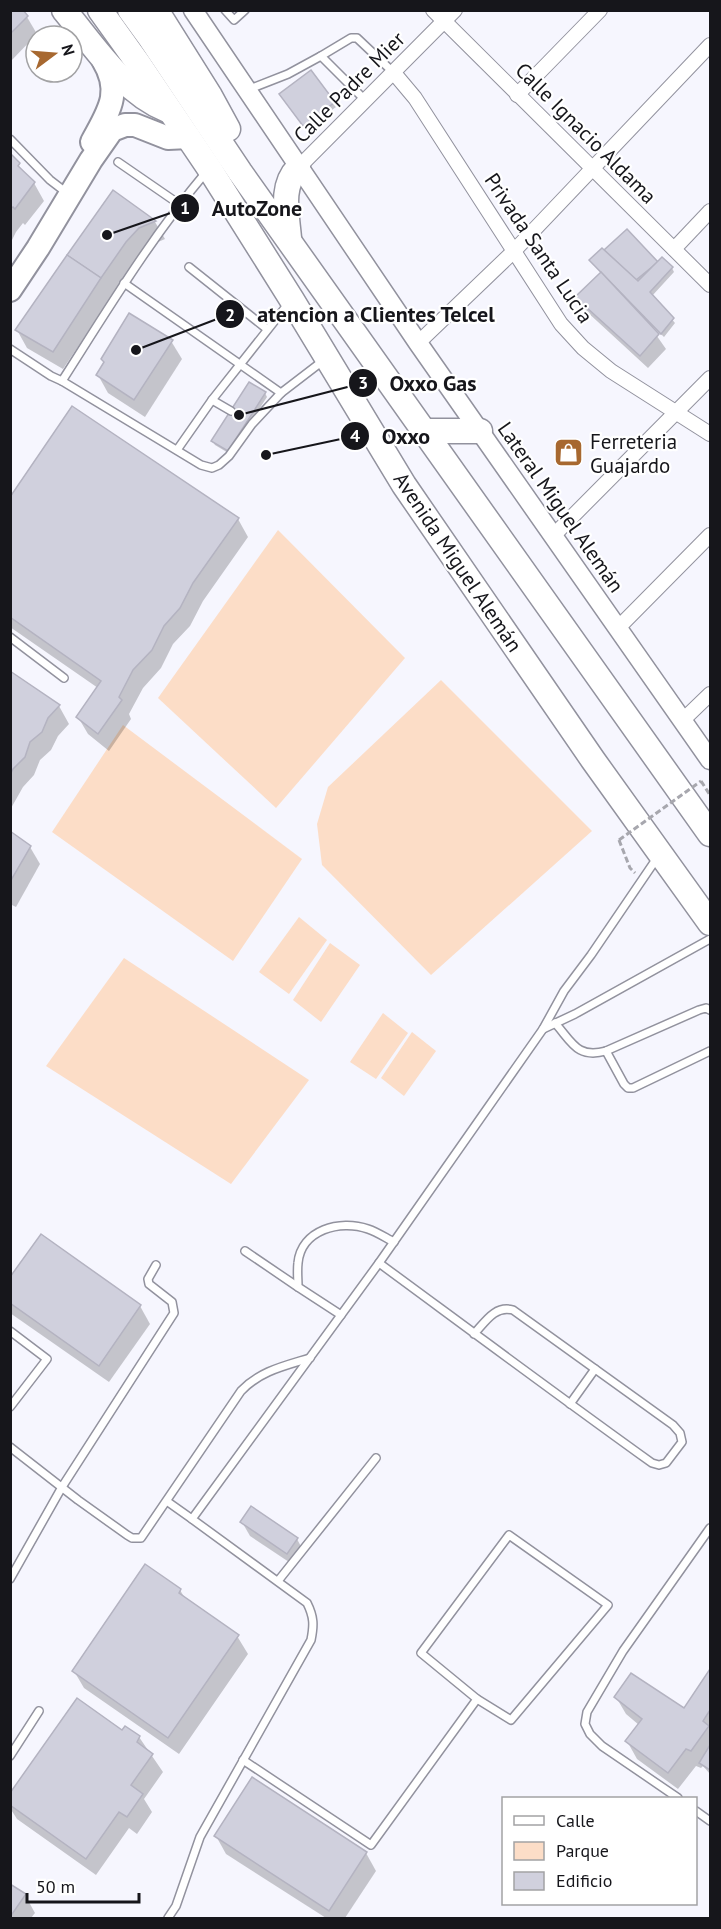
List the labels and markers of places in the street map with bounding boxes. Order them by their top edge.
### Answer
callout: AutoZone [170,188,314,228]
callout: atencion a Clientes Telcel [215,294,508,334]
callout: Oxxo Gas [348,363,489,403]
callout: Oxxo [340,416,442,456]
place label: Ferreteria Guajardo [590,428,677,479]
shop icon: Ferreteria Guajardo [553,437,585,469]

